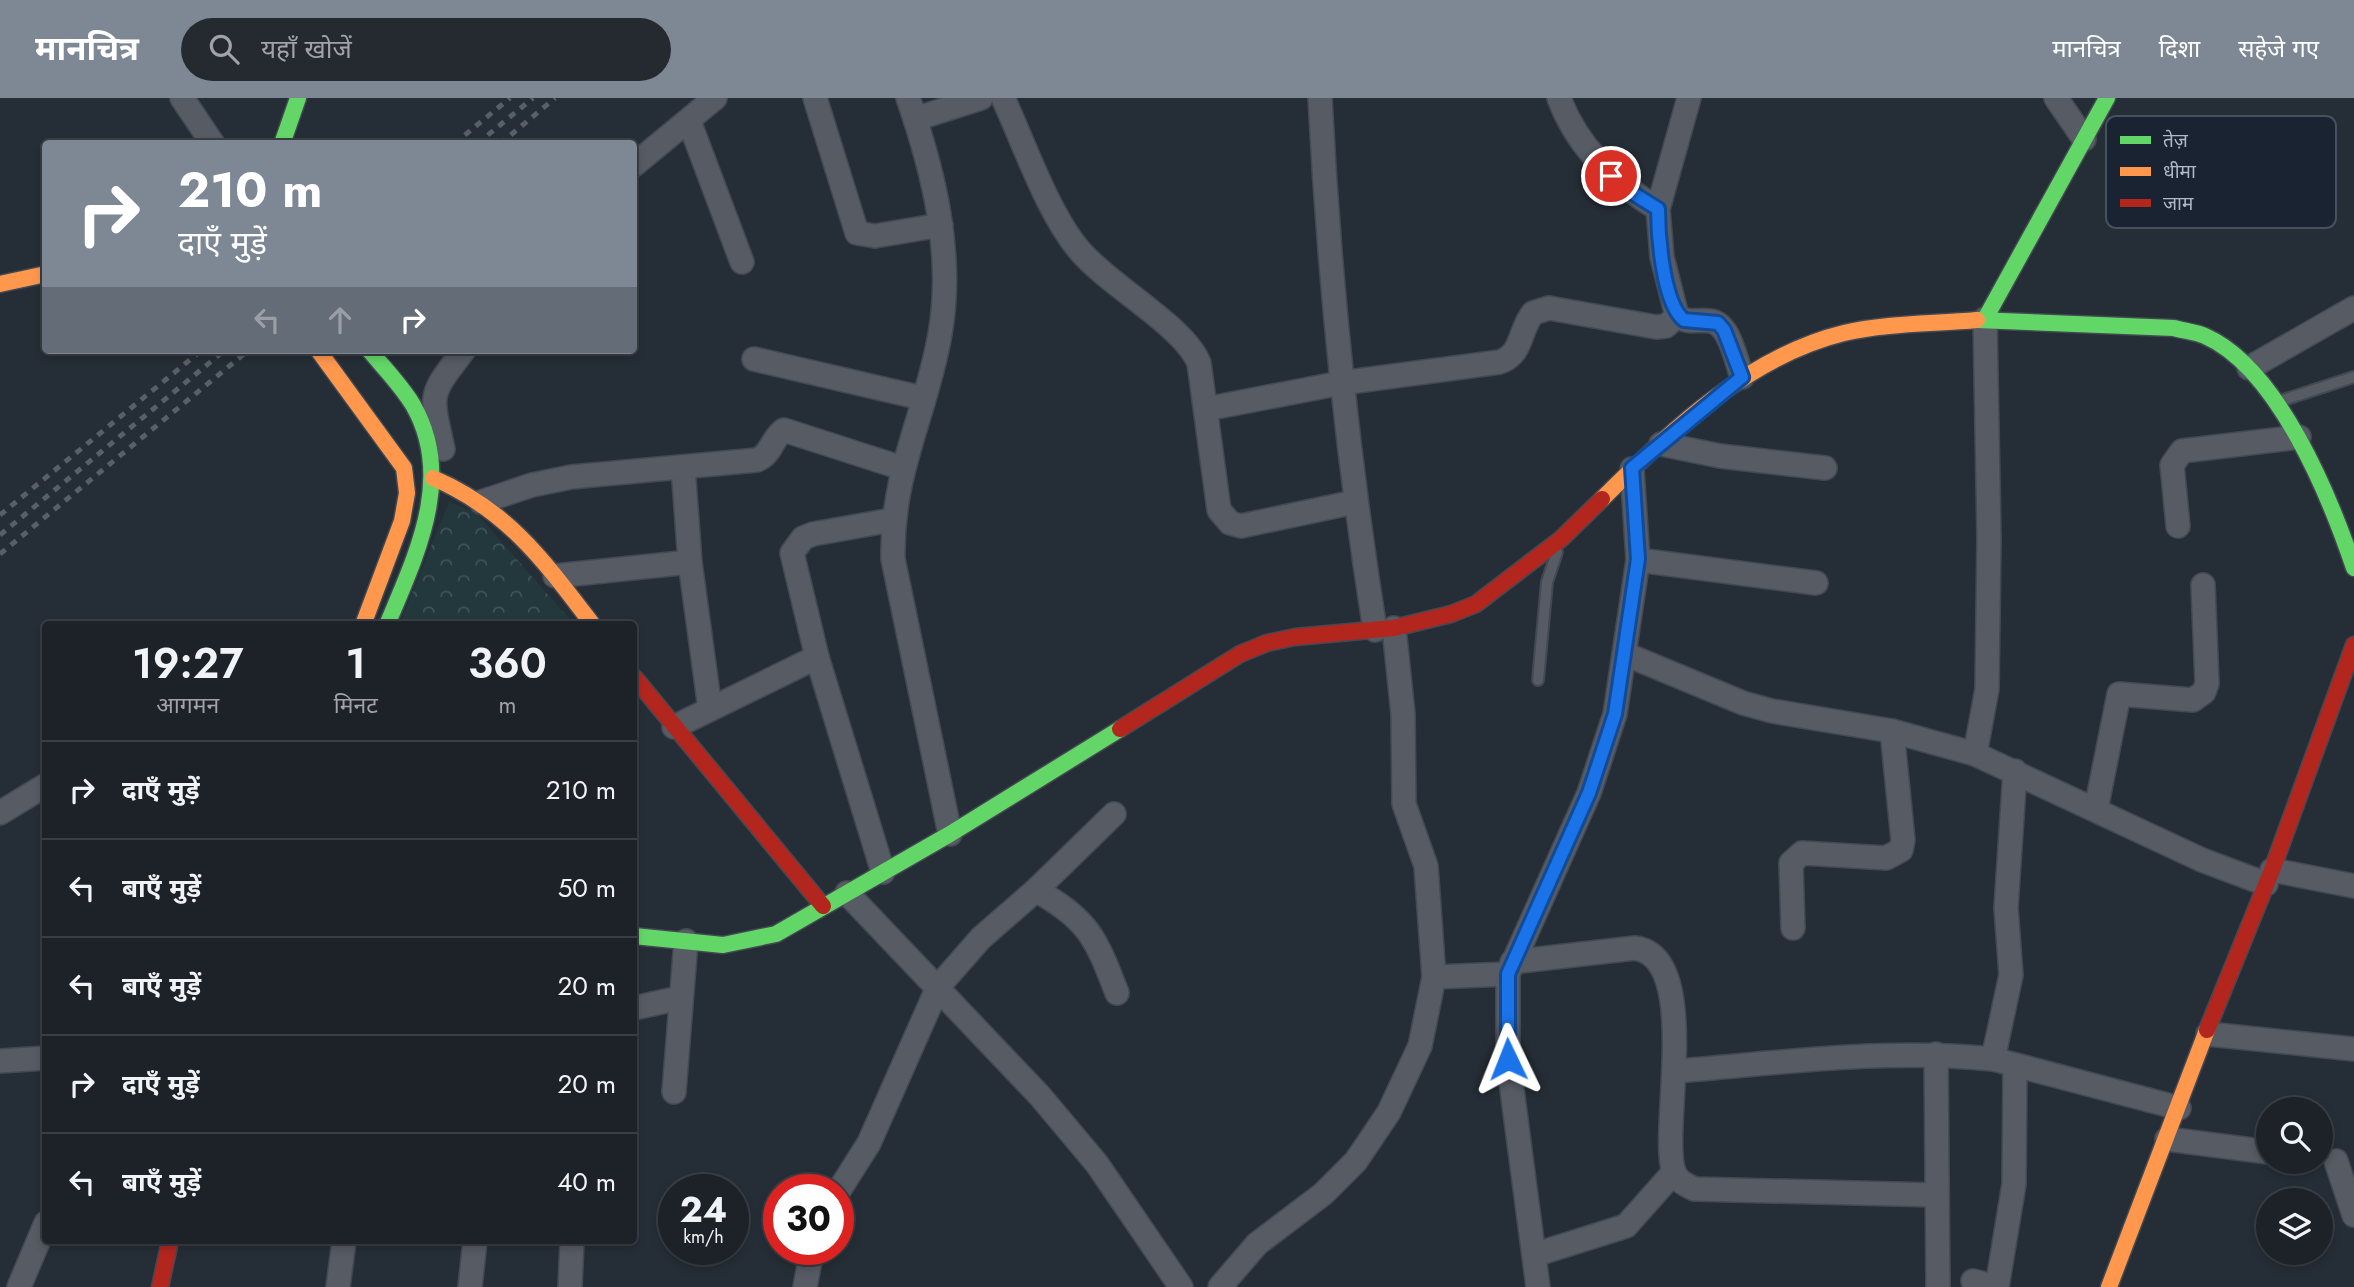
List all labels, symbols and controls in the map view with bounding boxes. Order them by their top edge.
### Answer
search box [181,18,671,81]
text: मानचित्र [35,25,139,72]
icon: search [205,30,243,68]
text: यहाँ खोजें [261,30,352,68]
text: मानचित्र [2052,31,2121,66]
text: दिशा [2159,31,2200,66]
text: सहेजे गए [2238,31,2319,66]
legend [2106,116,2336,228]
text: तेज़ [2163,127,2189,154]
pin [1581,146,1641,206]
text: 210 m [178,155,322,225]
icon: arrive [1592,157,1630,195]
text: धीमा [2163,158,2197,185]
icon: right [63,168,154,259]
text: जाम [2163,190,2194,217]
text: दाएँ मुड़ें [178,220,267,266]
icon: left [248,301,286,339]
icon: ahead [321,301,359,339]
icon: right [394,301,432,339]
text: 19:27 [132,633,244,694]
text: 1 [345,633,366,694]
text: 360 [468,633,547,694]
text: आगमन [156,688,219,722]
text: मिनट [334,688,378,722]
text: m [498,688,516,722]
icon: right [63,771,101,809]
text: दाएँ मुड़ें [122,771,200,809]
text: 210 m [546,771,616,809]
icon: left [63,869,101,907]
text: बाएँ मुड़ें [122,869,201,907]
text: 50 m [558,869,616,907]
icon: left [63,967,101,1005]
text: बाएँ मुड़ें [122,967,201,1005]
text: 20 m [558,967,616,1005]
position arrow [1471,1022,1545,1096]
icon: right [63,1065,101,1103]
text: दाएँ मुड़ें [122,1065,200,1103]
text: 20 m [558,1065,616,1103]
map controls [2256,1097,2333,1265]
button: search [2256,1097,2333,1174]
icon: left [63,1163,101,1201]
text: बाएँ मुड़ें [122,1163,201,1201]
text: 40 m [557,1163,616,1201]
speed limit sign: 30 [763,1174,854,1265]
text: 24 [680,1185,727,1235]
button: layers [2256,1188,2333,1265]
text: km/h [683,1224,724,1250]

